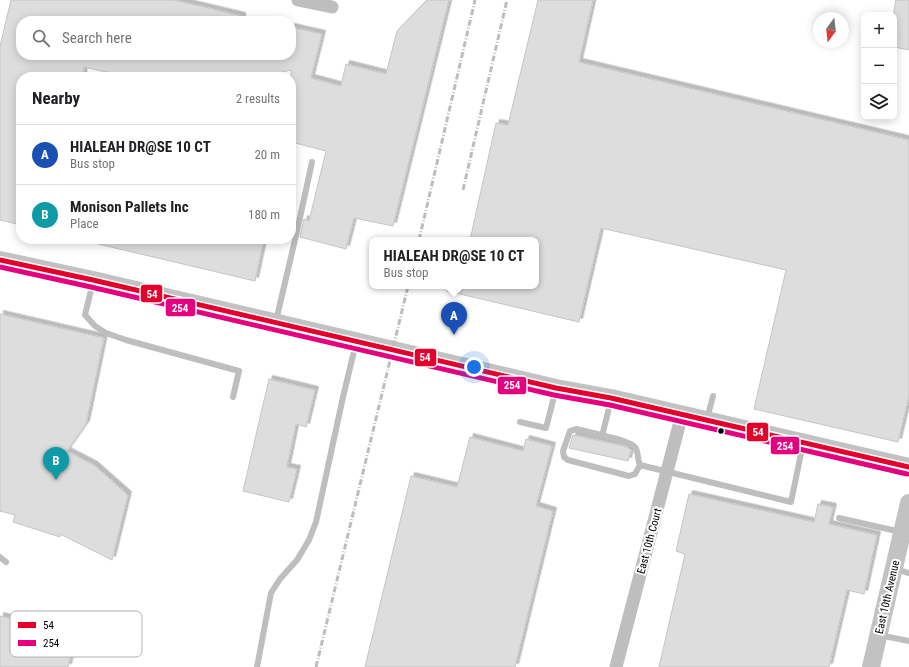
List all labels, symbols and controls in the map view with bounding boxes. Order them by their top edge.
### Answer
north arrow [813,12,849,48]
map controls [861,12,897,120]
button: + [861,12,897,48]
search box [16,16,296,60]
icon: search [30,27,52,49]
text: Search here [62,29,132,47]
button: − [861,48,897,84]
button: layers [861,84,897,120]
text: Nearby [32,88,80,108]
text: 2 results [236,91,280,106]
text: HIALEAH DR@SE 10 CT [70,138,211,156]
text: A [41,147,49,162]
text: 20 m [254,147,280,162]
text: Bus stop [70,156,115,171]
text: Monison Pallets Inc [70,198,189,216]
text: B [41,207,49,222]
text: 180 m [248,207,280,222]
text: Place [70,216,99,231]
popup [369,237,539,289]
text: HIALEAH DR@SE 10 CT [384,247,524,265]
text: Bus stop [384,265,429,280]
line badge: 54 [140,284,163,303]
text: 54 [146,288,158,301]
line badge: 254 [165,298,196,317]
text: 254 [172,302,189,315]
pin: A [441,302,467,335]
line badge: 54 [414,348,437,367]
text: 54 [419,351,431,364]
your location [464,357,484,377]
line badge: 254 [497,376,527,395]
text: 254 [504,379,521,392]
line badge: 54 [746,422,769,442]
unlabelled marker [716,426,726,436]
text: 54 [752,426,764,439]
line badge: 254 [770,436,800,455]
text: 254 [777,440,794,453]
pin: B [43,447,69,480]
street label: East 10th Court [634,507,664,575]
street label: East 10th Avenue [873,559,902,635]
legend [10,611,142,657]
text: 54 [43,619,54,632]
text: 254 [43,637,60,650]

